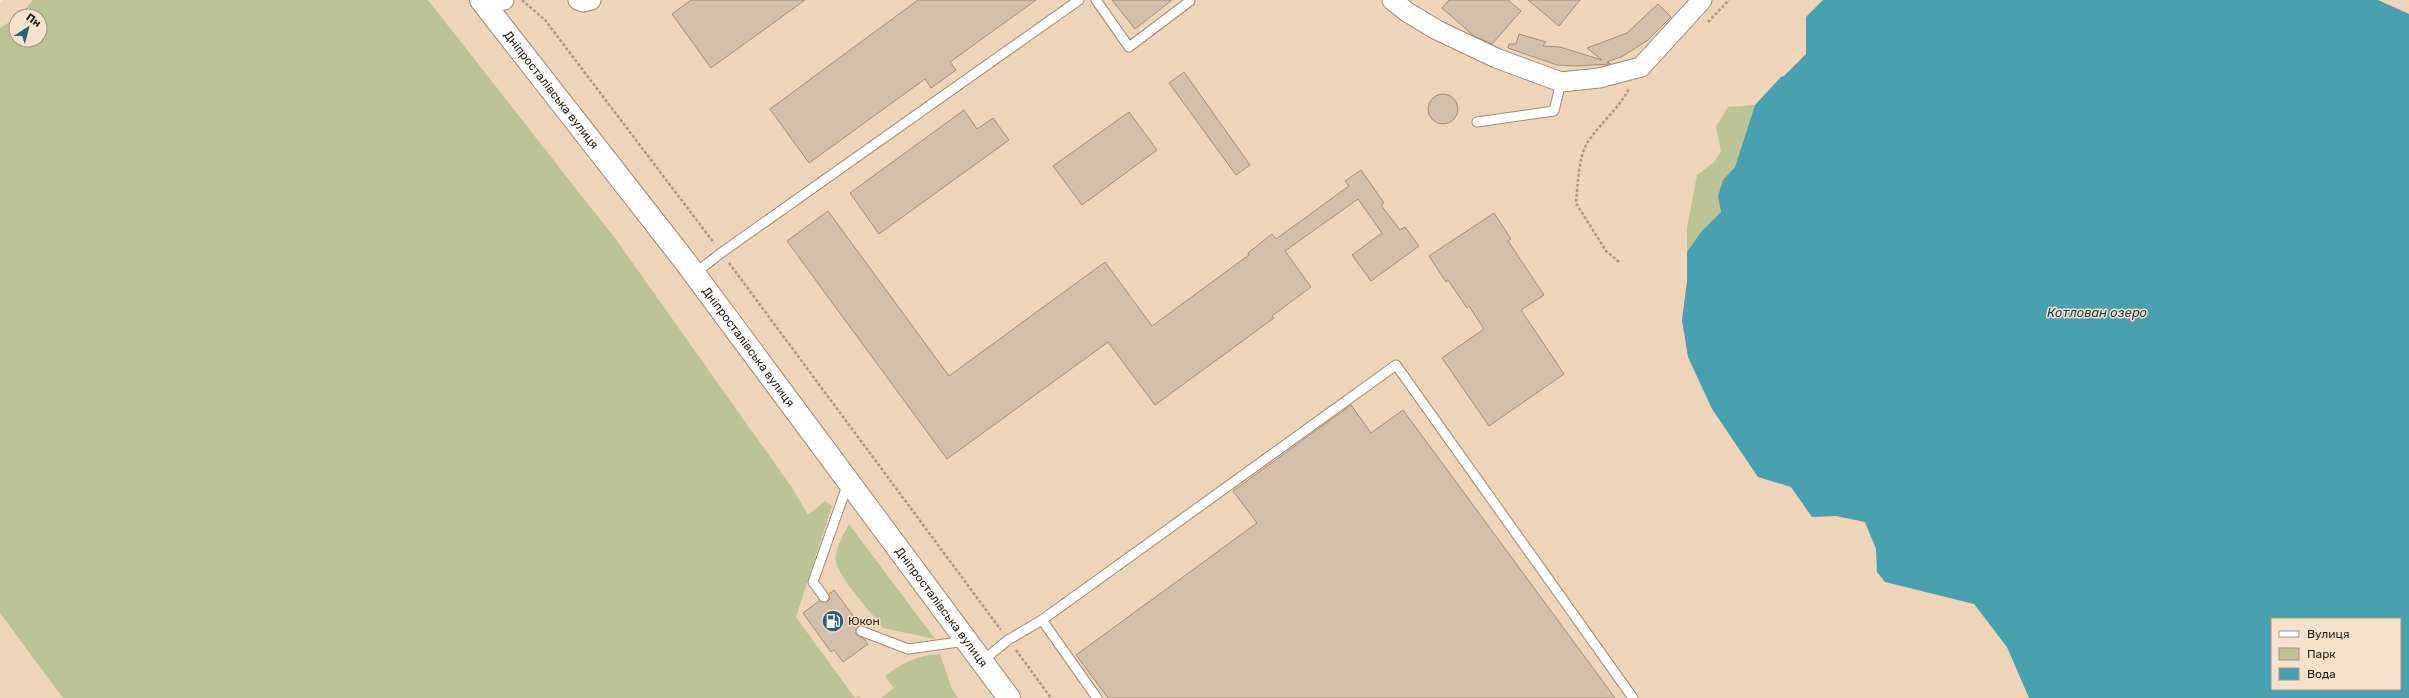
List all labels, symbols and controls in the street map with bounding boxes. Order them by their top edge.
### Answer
north arrow [8,8,48,48]
text: Пн [24,11,44,30]
street label: Дніпросталівська вулиця [501,28,602,152]
street label: Дніпросталівська вулиця [699,284,797,410]
water label: Котлован озеро [2047,305,2147,320]
street label: Дніпросталівська вулиця [892,544,991,670]
fuel station icon: Юкон [820,608,846,634]
place label: Юкон [848,614,880,628]
legend [2271,618,2401,690]
text: Вулиця [2307,627,2349,641]
text: Парк [2307,647,2336,661]
text: Вода [2307,667,2336,681]

